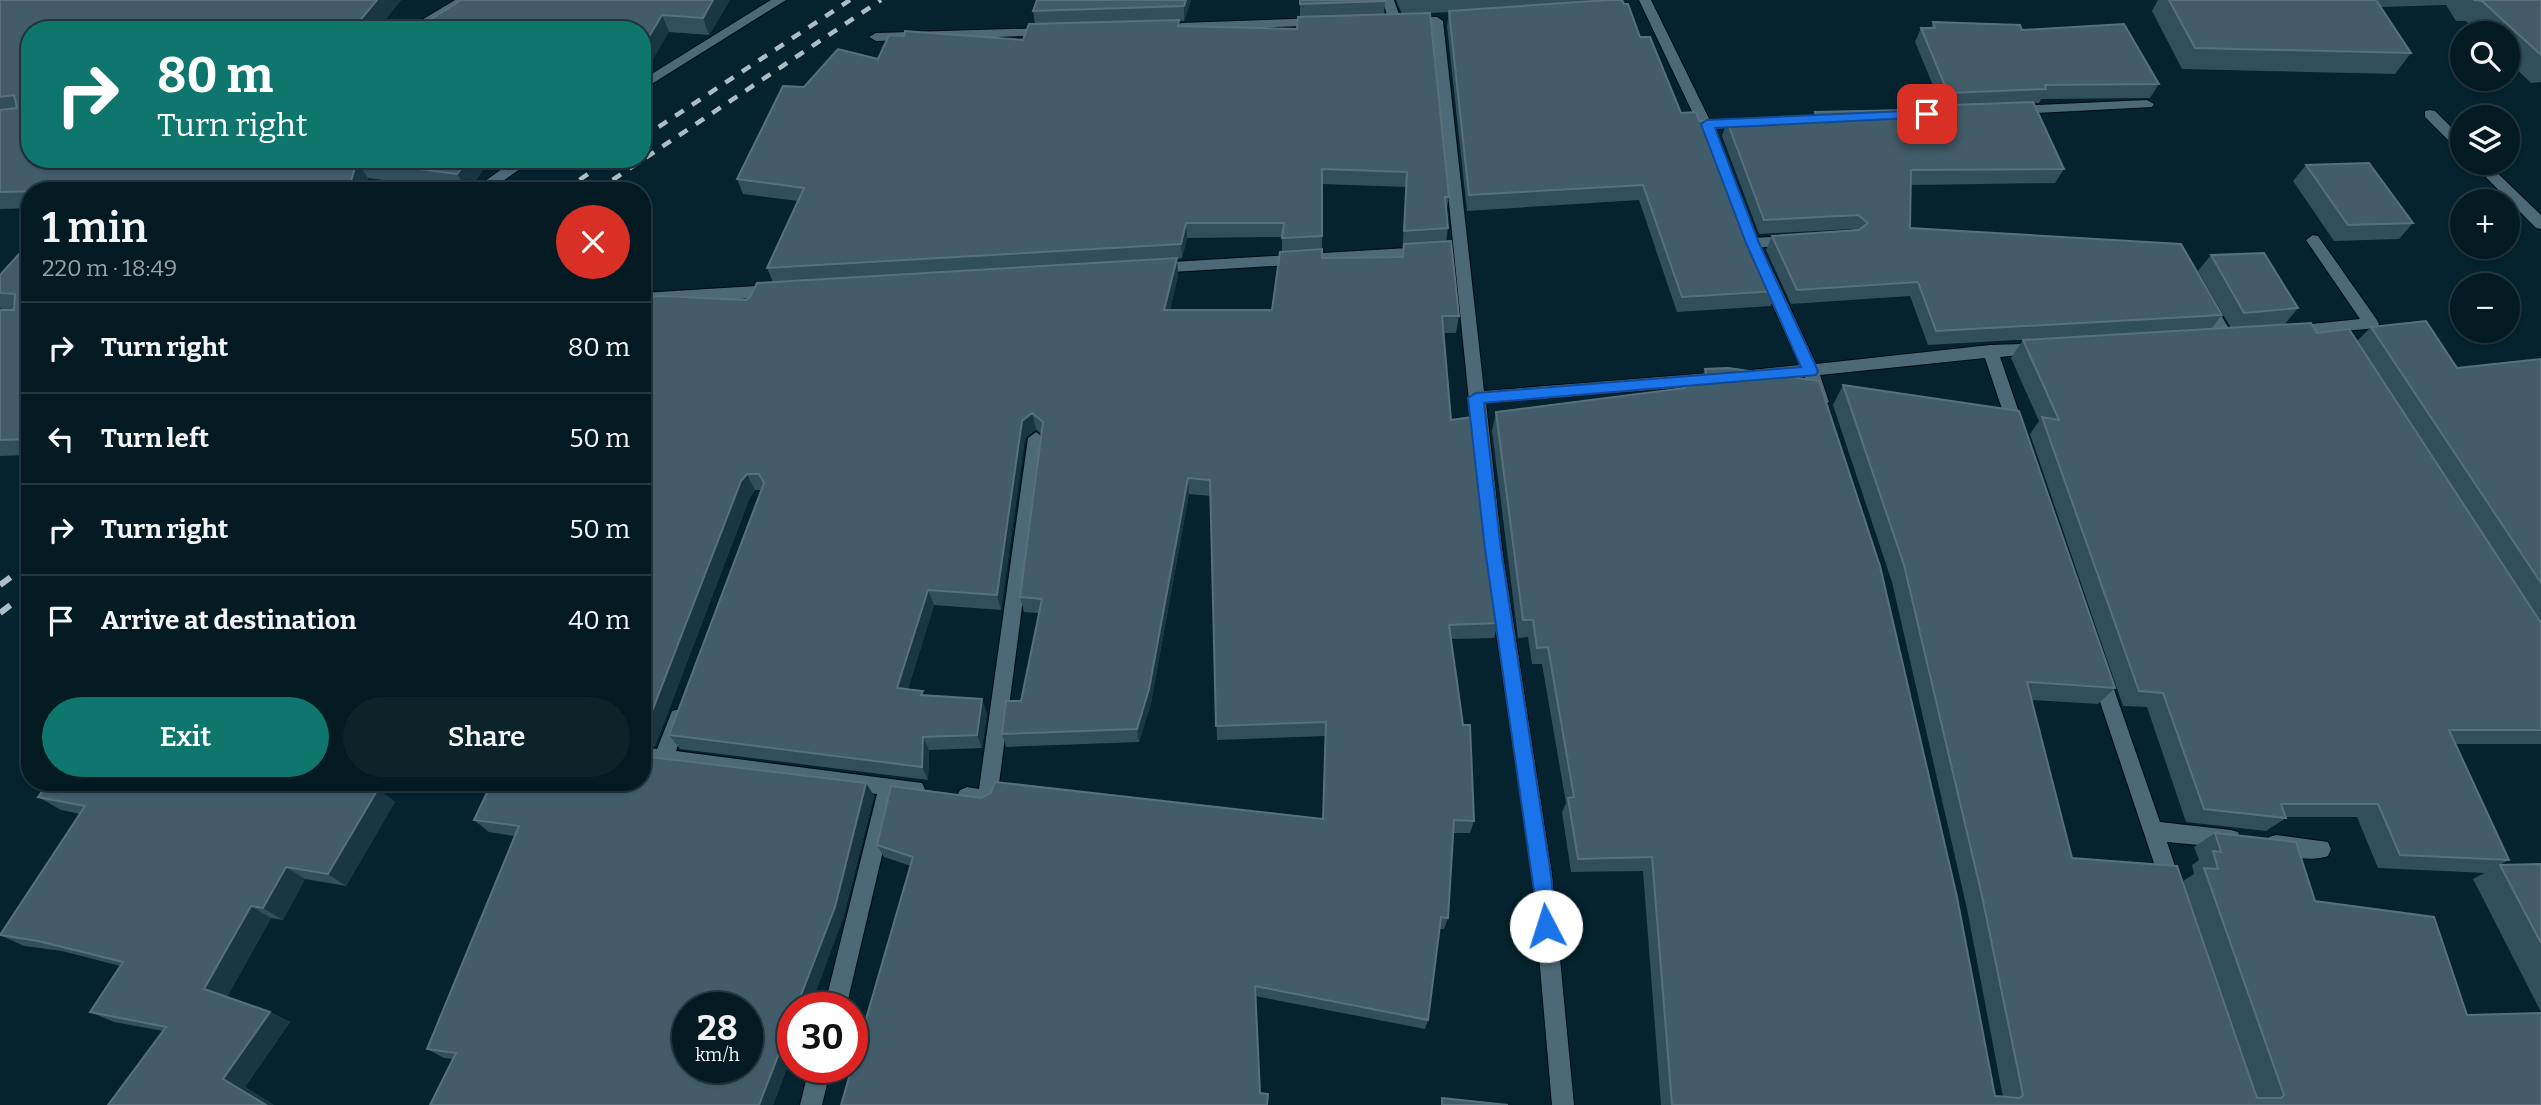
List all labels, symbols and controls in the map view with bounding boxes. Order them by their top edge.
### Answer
map controls [2450,21,2520,343]
button: search [2450,21,2520,91]
text: 80 m [157,46,273,105]
icon: right [42,49,133,140]
pin [1897,84,1957,144]
icon: arrive [1908,95,1946,133]
button: layers [2450,105,2520,175]
text: Turn right [157,106,308,144]
button: + [2450,189,2520,259]
text: 1 min [42,203,148,253]
button: close [556,205,630,279]
text: 220 m · 18:49 [42,254,177,282]
button: − [2450,273,2520,343]
icon: right [42,329,80,367]
text: Turn right [101,332,228,363]
text: 80 m [568,332,630,363]
icon: left [42,420,80,458]
text: Turn left [101,423,209,454]
text: 50 m [569,423,630,454]
icon: right [42,511,80,549]
text: Turn right [101,514,228,545]
text: 50 m [569,514,630,545]
icon: arrive [42,602,80,640]
text: Arrive at destination [101,605,356,636]
text: 40 m [568,605,630,636]
button: Exit [42,697,329,777]
button: Share [343,697,630,777]
position arrow [1509,889,1583,963]
speed limit sign: 30 [777,992,868,1083]
text: 28 [697,1007,738,1049]
text: km/h [695,1044,740,1066]

